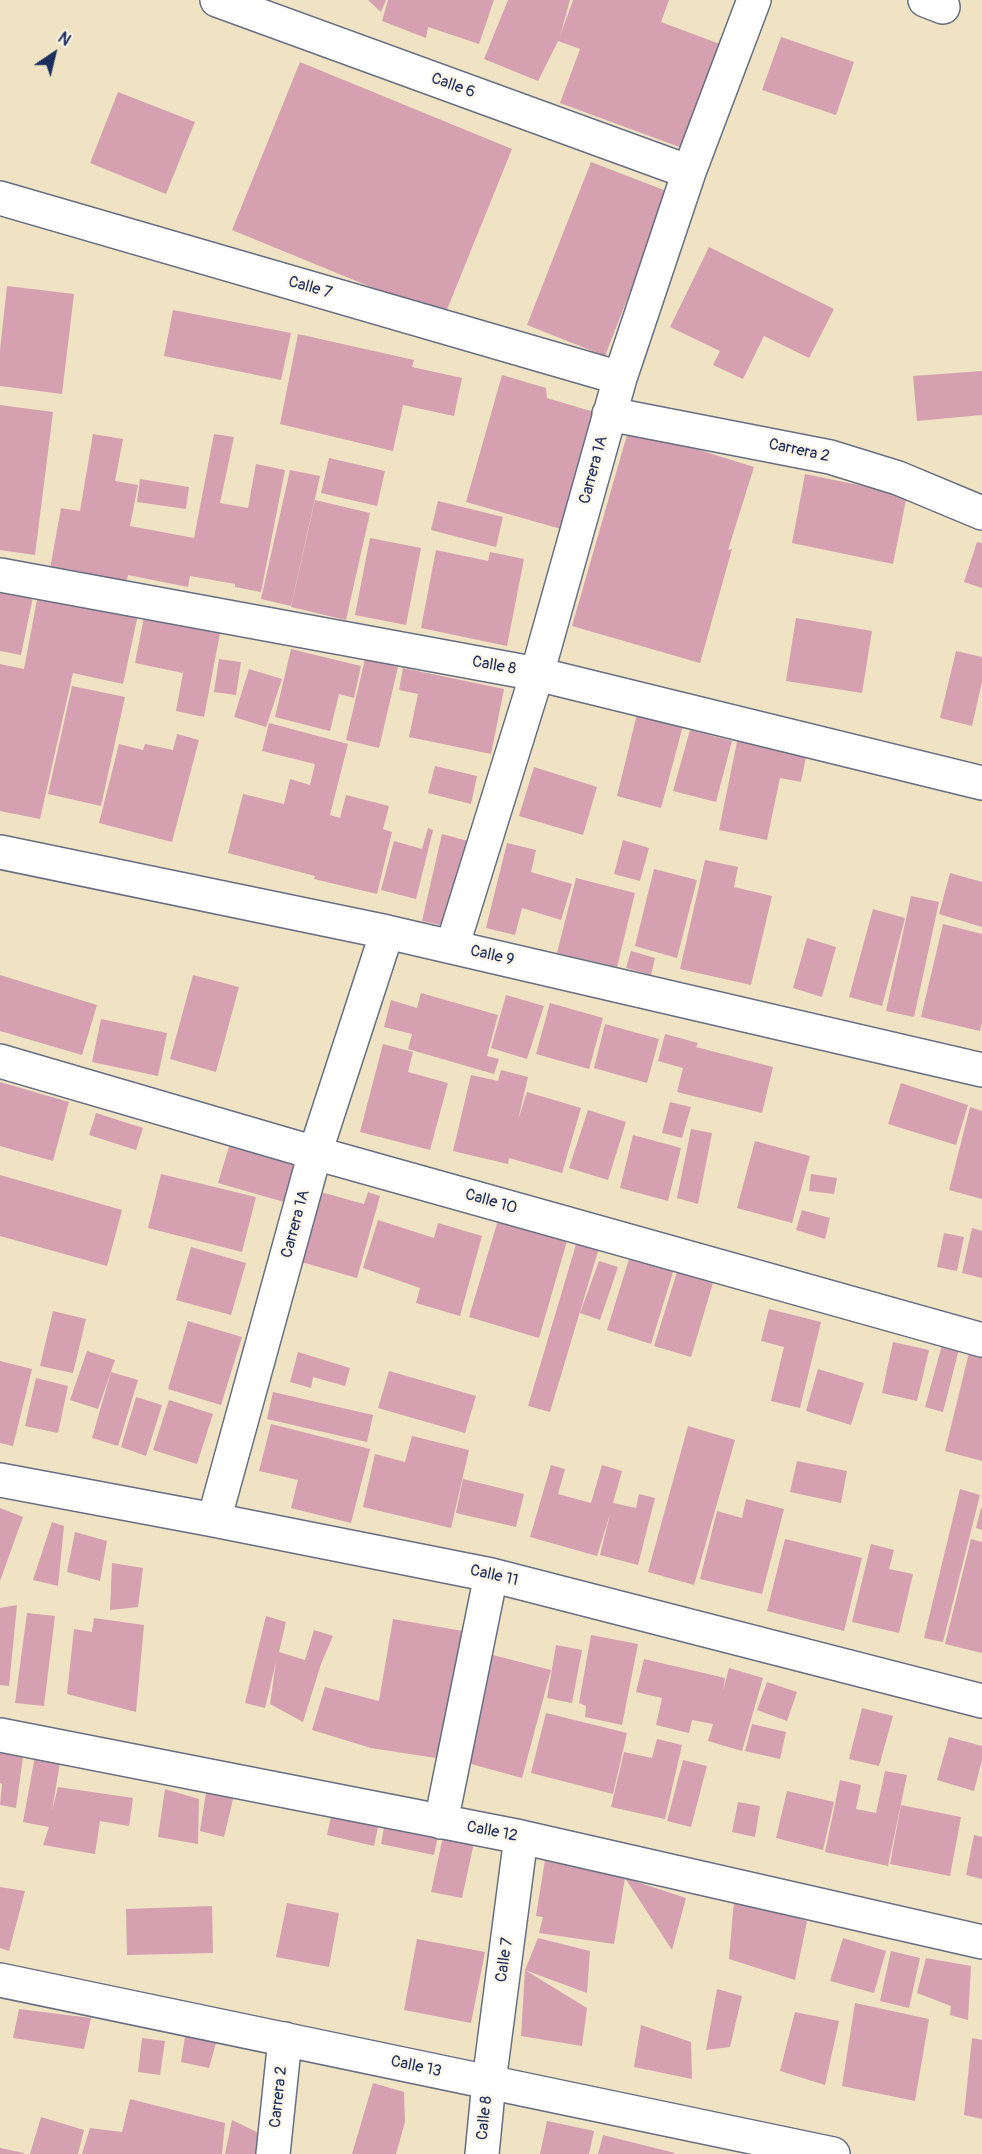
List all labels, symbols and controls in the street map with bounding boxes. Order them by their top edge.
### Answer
north arrow [24,24,84,84]
text: N [54,28,74,51]
street label: Calle 6 [428,69,478,103]
street label: Calle 7 [286,273,334,303]
street label: Carrera 1A [576,434,612,506]
street label: Carrera 2 [767,435,831,467]
street label: Calle 8 [470,653,518,679]
street label: Calle 9 [468,942,516,970]
street label: Calle 10 [463,1185,519,1219]
street label: Carrera 1A [278,1188,314,1260]
street label: Calle 11 [468,1561,520,1591]
street label: Calle 12 [465,1818,519,1846]
street label: Calle 7 [492,1937,518,1983]
street label: Calle 13 [389,2052,443,2082]
street label: Carrera 2 [266,2065,292,2129]
street label: Calle 8 [473,2095,497,2141]

